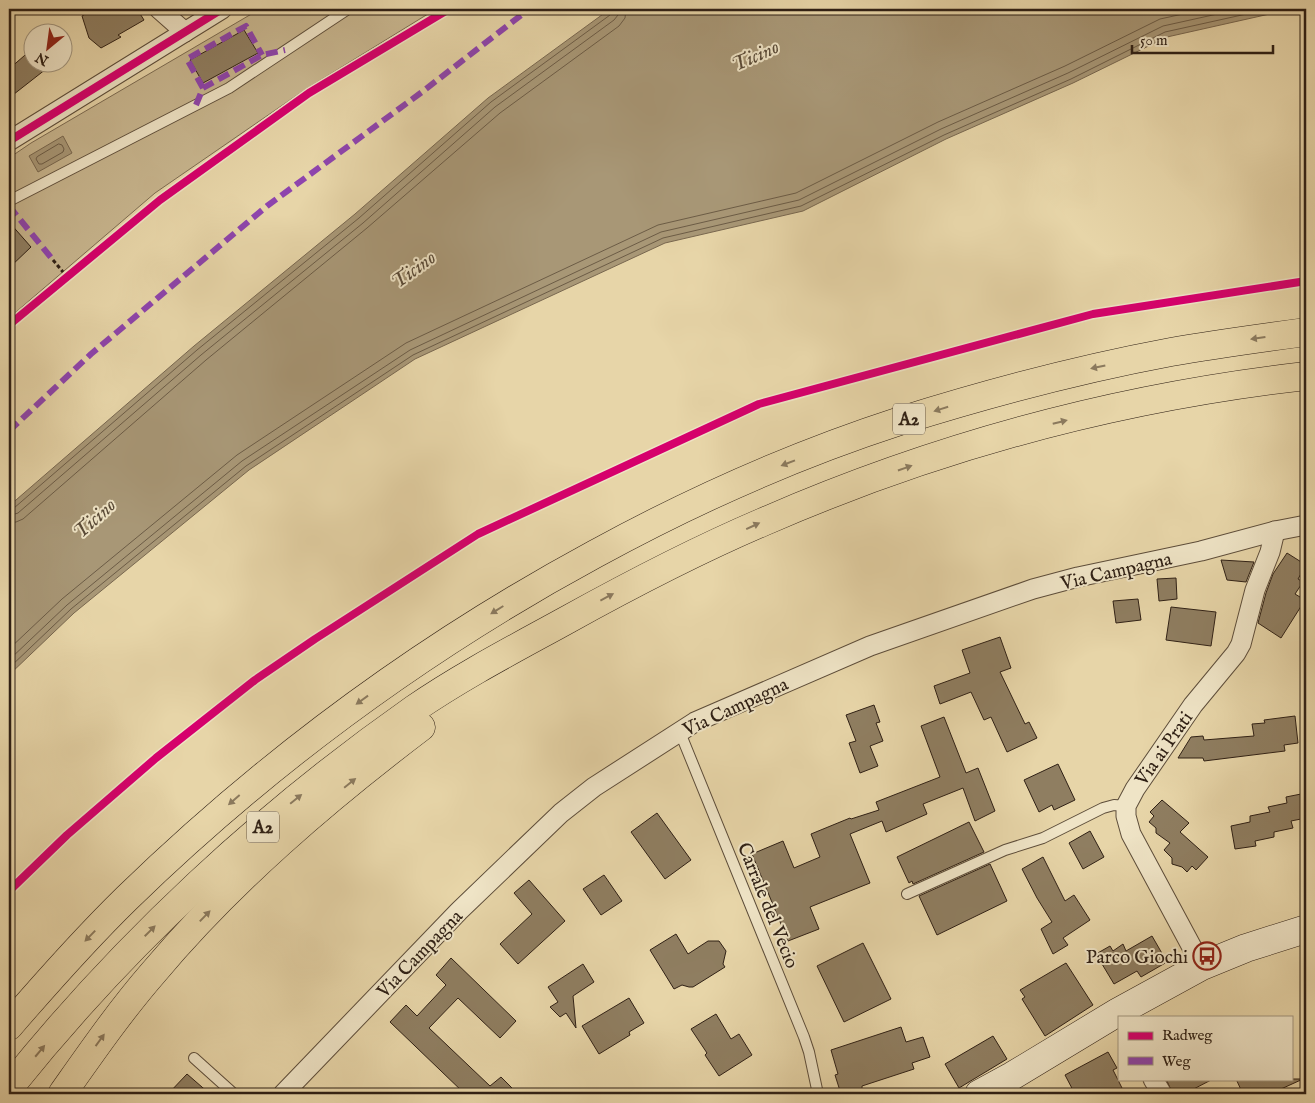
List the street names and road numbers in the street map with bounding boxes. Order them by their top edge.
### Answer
road number: A2 [893,404,925,434]
street label: Via Campagna [1057,547,1175,597]
street label: Via Campagna [678,673,793,743]
street label: Via ai Prati [1130,707,1199,792]
road number: A2 [247,812,279,842]
street label: Carrale del Vecio [731,839,803,972]
street label: Via Campagna [372,905,469,1004]

